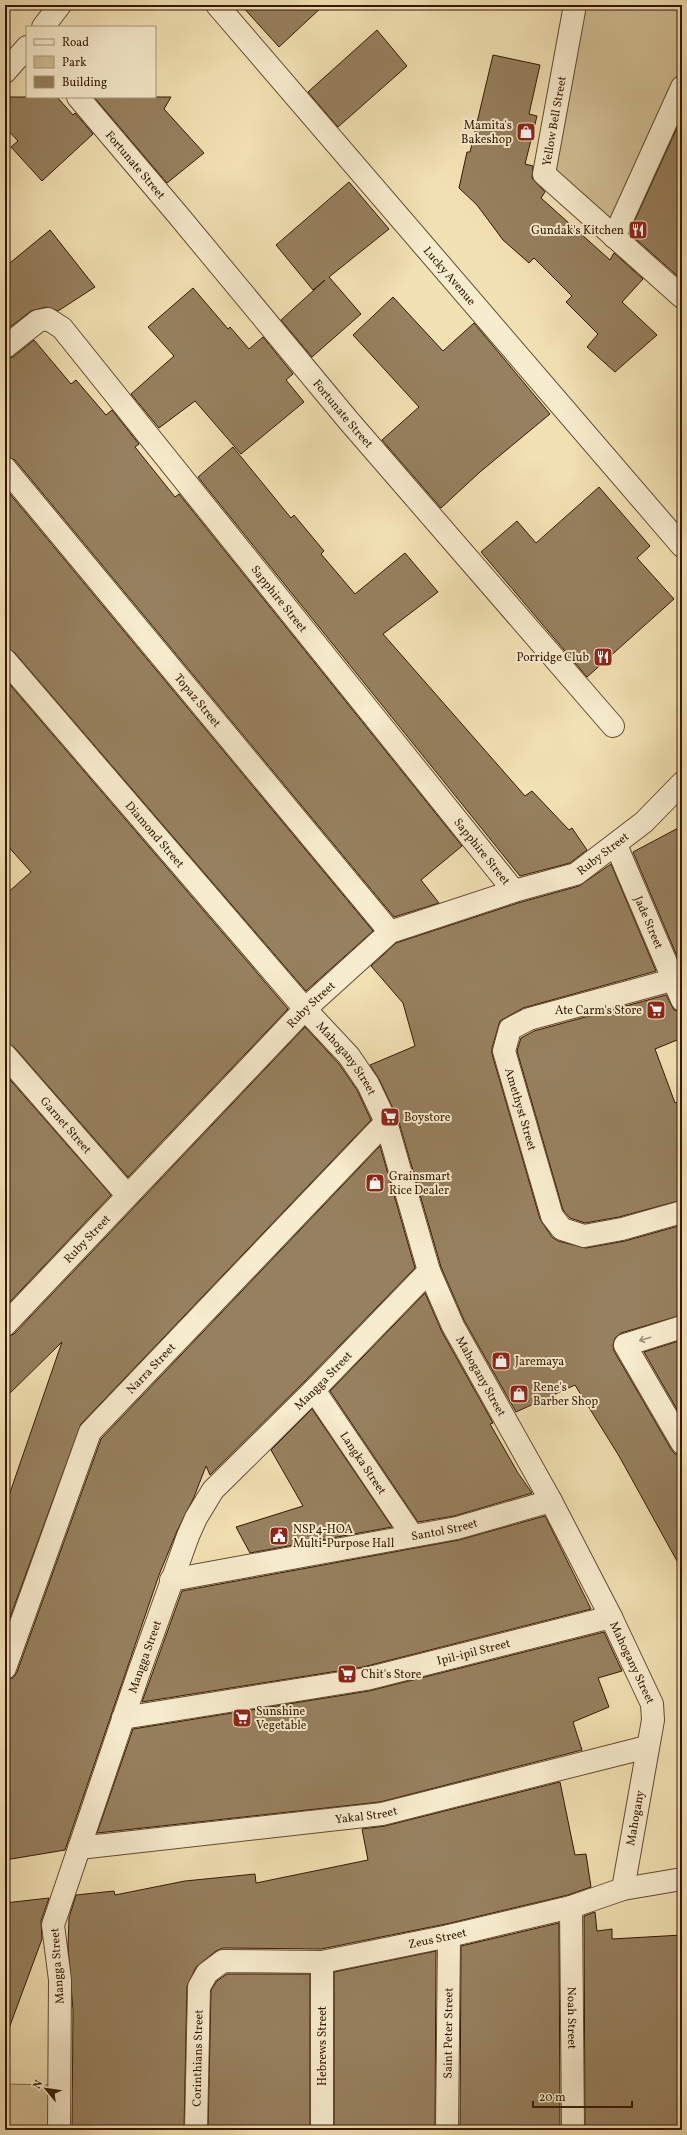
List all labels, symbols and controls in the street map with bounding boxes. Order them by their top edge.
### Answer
legend [26,26,156,98]
text: Road [62,35,89,51]
text: Park [62,55,87,71]
text: Building [62,75,107,91]
street label: Yellow Bell Street [539,75,571,167]
place label: Mamita's Bakeshop [461,118,512,148]
shop icon: Mamita's Bakeshop [515,121,537,143]
street label: Fortunate Street [101,128,168,203]
restaurant icon: Gundak's Kitchen [627,219,649,241]
place label: Gundak's Kitchen [531,223,624,239]
street label: Lucky Avenue [419,243,479,310]
street label: Fortunate Street [309,377,376,452]
street label: Sapphire Street [247,562,310,636]
restaurant icon: Porridge Club [592,646,614,668]
place label: Porridge Club [516,650,589,666]
street label: Topaz Street [170,671,224,731]
street label: Diamond Street [121,798,187,872]
street label: Sapphire Street [450,815,513,889]
street label: Ruby Street [574,829,633,879]
street label: Jade Street [630,894,666,952]
street label: Ruby Street [284,978,339,1032]
supermarket icon: Ate Carm's Store [645,999,667,1021]
place label: Ate Carm's Store [555,1003,642,1019]
street label: Mahogany Street [312,1019,379,1098]
street label: Amethyst Street [500,1066,540,1153]
street label: Garnet Street [36,1094,95,1158]
supermarket icon: Boystore [379,1106,401,1128]
place label: Boystore [404,1110,451,1126]
place label: Grainsmart Rice Dealer [389,1169,451,1199]
shop icon: Grainsmart Rice Dealer [364,1172,386,1194]
street label: Ruby Street [61,1212,115,1267]
street label: Mahogany Street [451,1334,509,1420]
one-way arrow [638,1336,651,1343]
street label: Narra Street [123,1340,180,1398]
street label: Mangga Street [291,1348,356,1414]
shop icon: Jaremaya [490,1350,512,1372]
place label: Jaremaya [515,1354,564,1370]
place label: Rene's Barber Shop [533,1380,598,1410]
shop icon: Rene's Barber Shop [508,1383,530,1405]
street label: Langka Street [336,1429,389,1498]
street label: Santol Street [410,1515,480,1545]
place label: NSP4-HOA Multi-Purpose Hall [293,1522,395,1552]
public building icon: NSP4-HOA Multi-Purpose Hall [268,1525,290,1547]
street label: Mangga Street [125,1618,166,1696]
street label: Mahogany Street [605,1619,658,1707]
street label: Ipil-ipil Street [435,1636,512,1670]
supermarket icon: Chit's Store [336,1663,358,1685]
place label: Chit's Store [361,1667,422,1683]
place label: Sunshine Vegetable [256,1704,307,1734]
supermarket icon: Sunshine Vegetable [231,1707,253,1729]
street label: Mahogany [623,1789,649,1847]
street label: Yakal Street [334,1803,399,1828]
street label: Zeus Street [407,1925,468,1953]
street label: Mangga Street [47,1927,69,2005]
street label: Saint Peter Street [441,1987,457,2079]
street label: Noah Street [563,1987,579,2049]
street label: Hebrews Street [315,2006,331,2086]
street label: Corinthians Street [189,2009,208,2107]
north arrow [26,2069,66,2109]
text: N [30,2078,47,2092]
scale bar [533,2083,632,2109]
text: 20 m [539,2090,566,2106]

